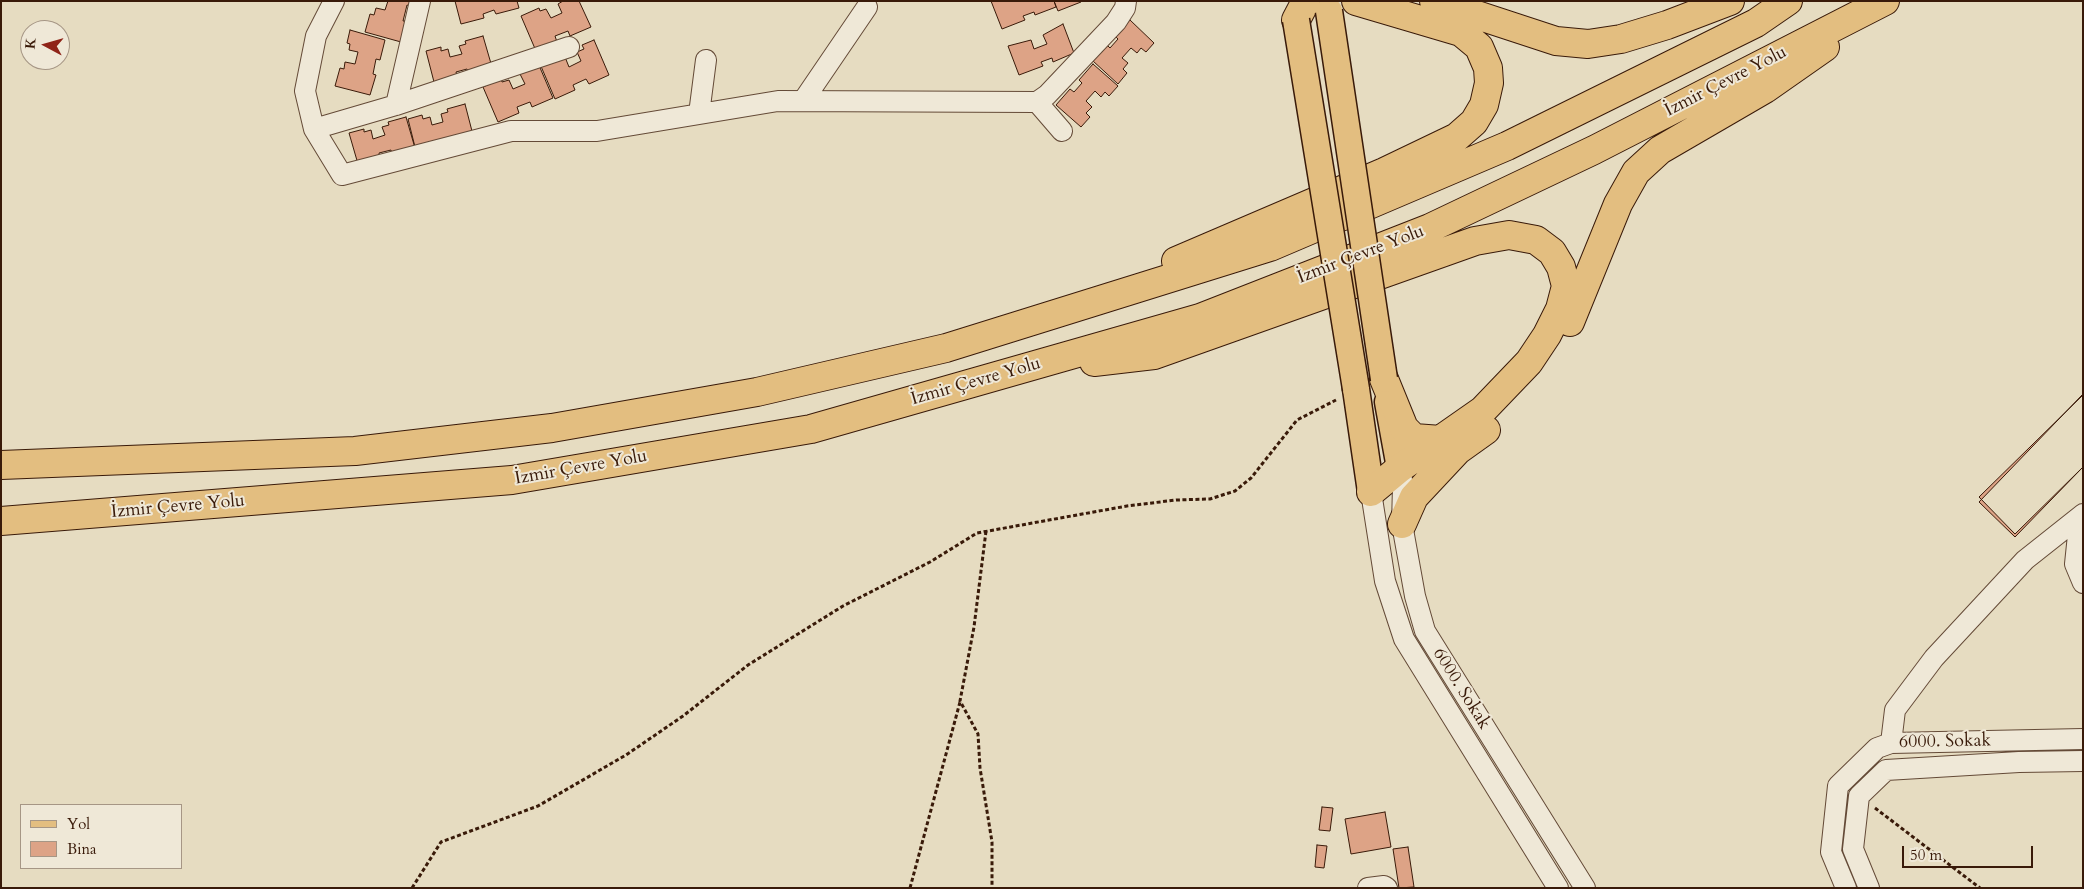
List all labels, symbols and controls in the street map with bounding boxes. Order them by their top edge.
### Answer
north arrow [20,20,70,70]
text: K [21,37,41,50]
street label: İzmir Çevre Yolu [1661,42,1791,122]
street label: İzmir Çevre Yolu [1295,221,1427,289]
street label: İzmir Çevre Yolu [909,353,1043,411]
street label: İzmir Çevre Yolu [513,446,649,490]
street label: İzmir Çevre Yolu [110,490,246,524]
street label: 6000. Sokak [1427,644,1495,734]
street label: 6000. Sokak [1899,730,1991,754]
legend [20,804,182,869]
text: Yol [67,814,90,834]
scale bar [1904,836,2035,868]
text: Bina [67,839,96,859]
text: 50 m [1910,845,1942,865]

